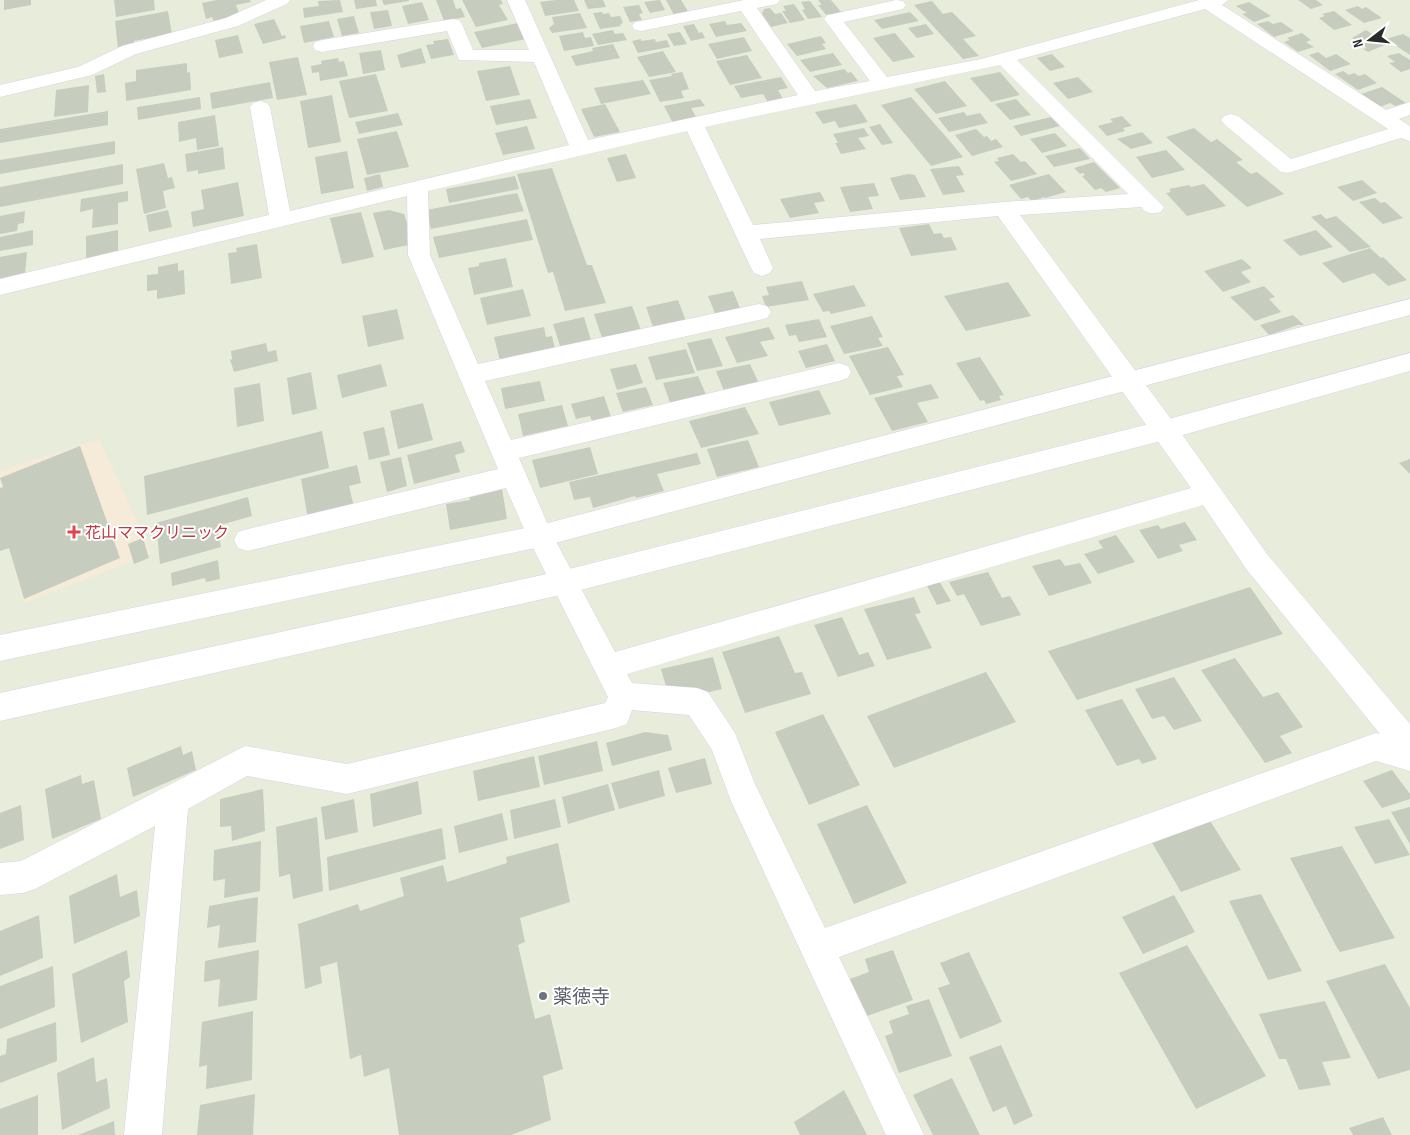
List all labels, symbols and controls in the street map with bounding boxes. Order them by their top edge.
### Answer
north arrow [1345,15,1395,65]
text: N [1349,38,1367,49]
place label: 花山ママクリニック [85,524,229,543]
marker: 花山ママクリニック [67,525,81,539]
place label: 薬徳寺 [553,986,610,1009]
marker: 薬徳寺 [537,990,549,1002]

